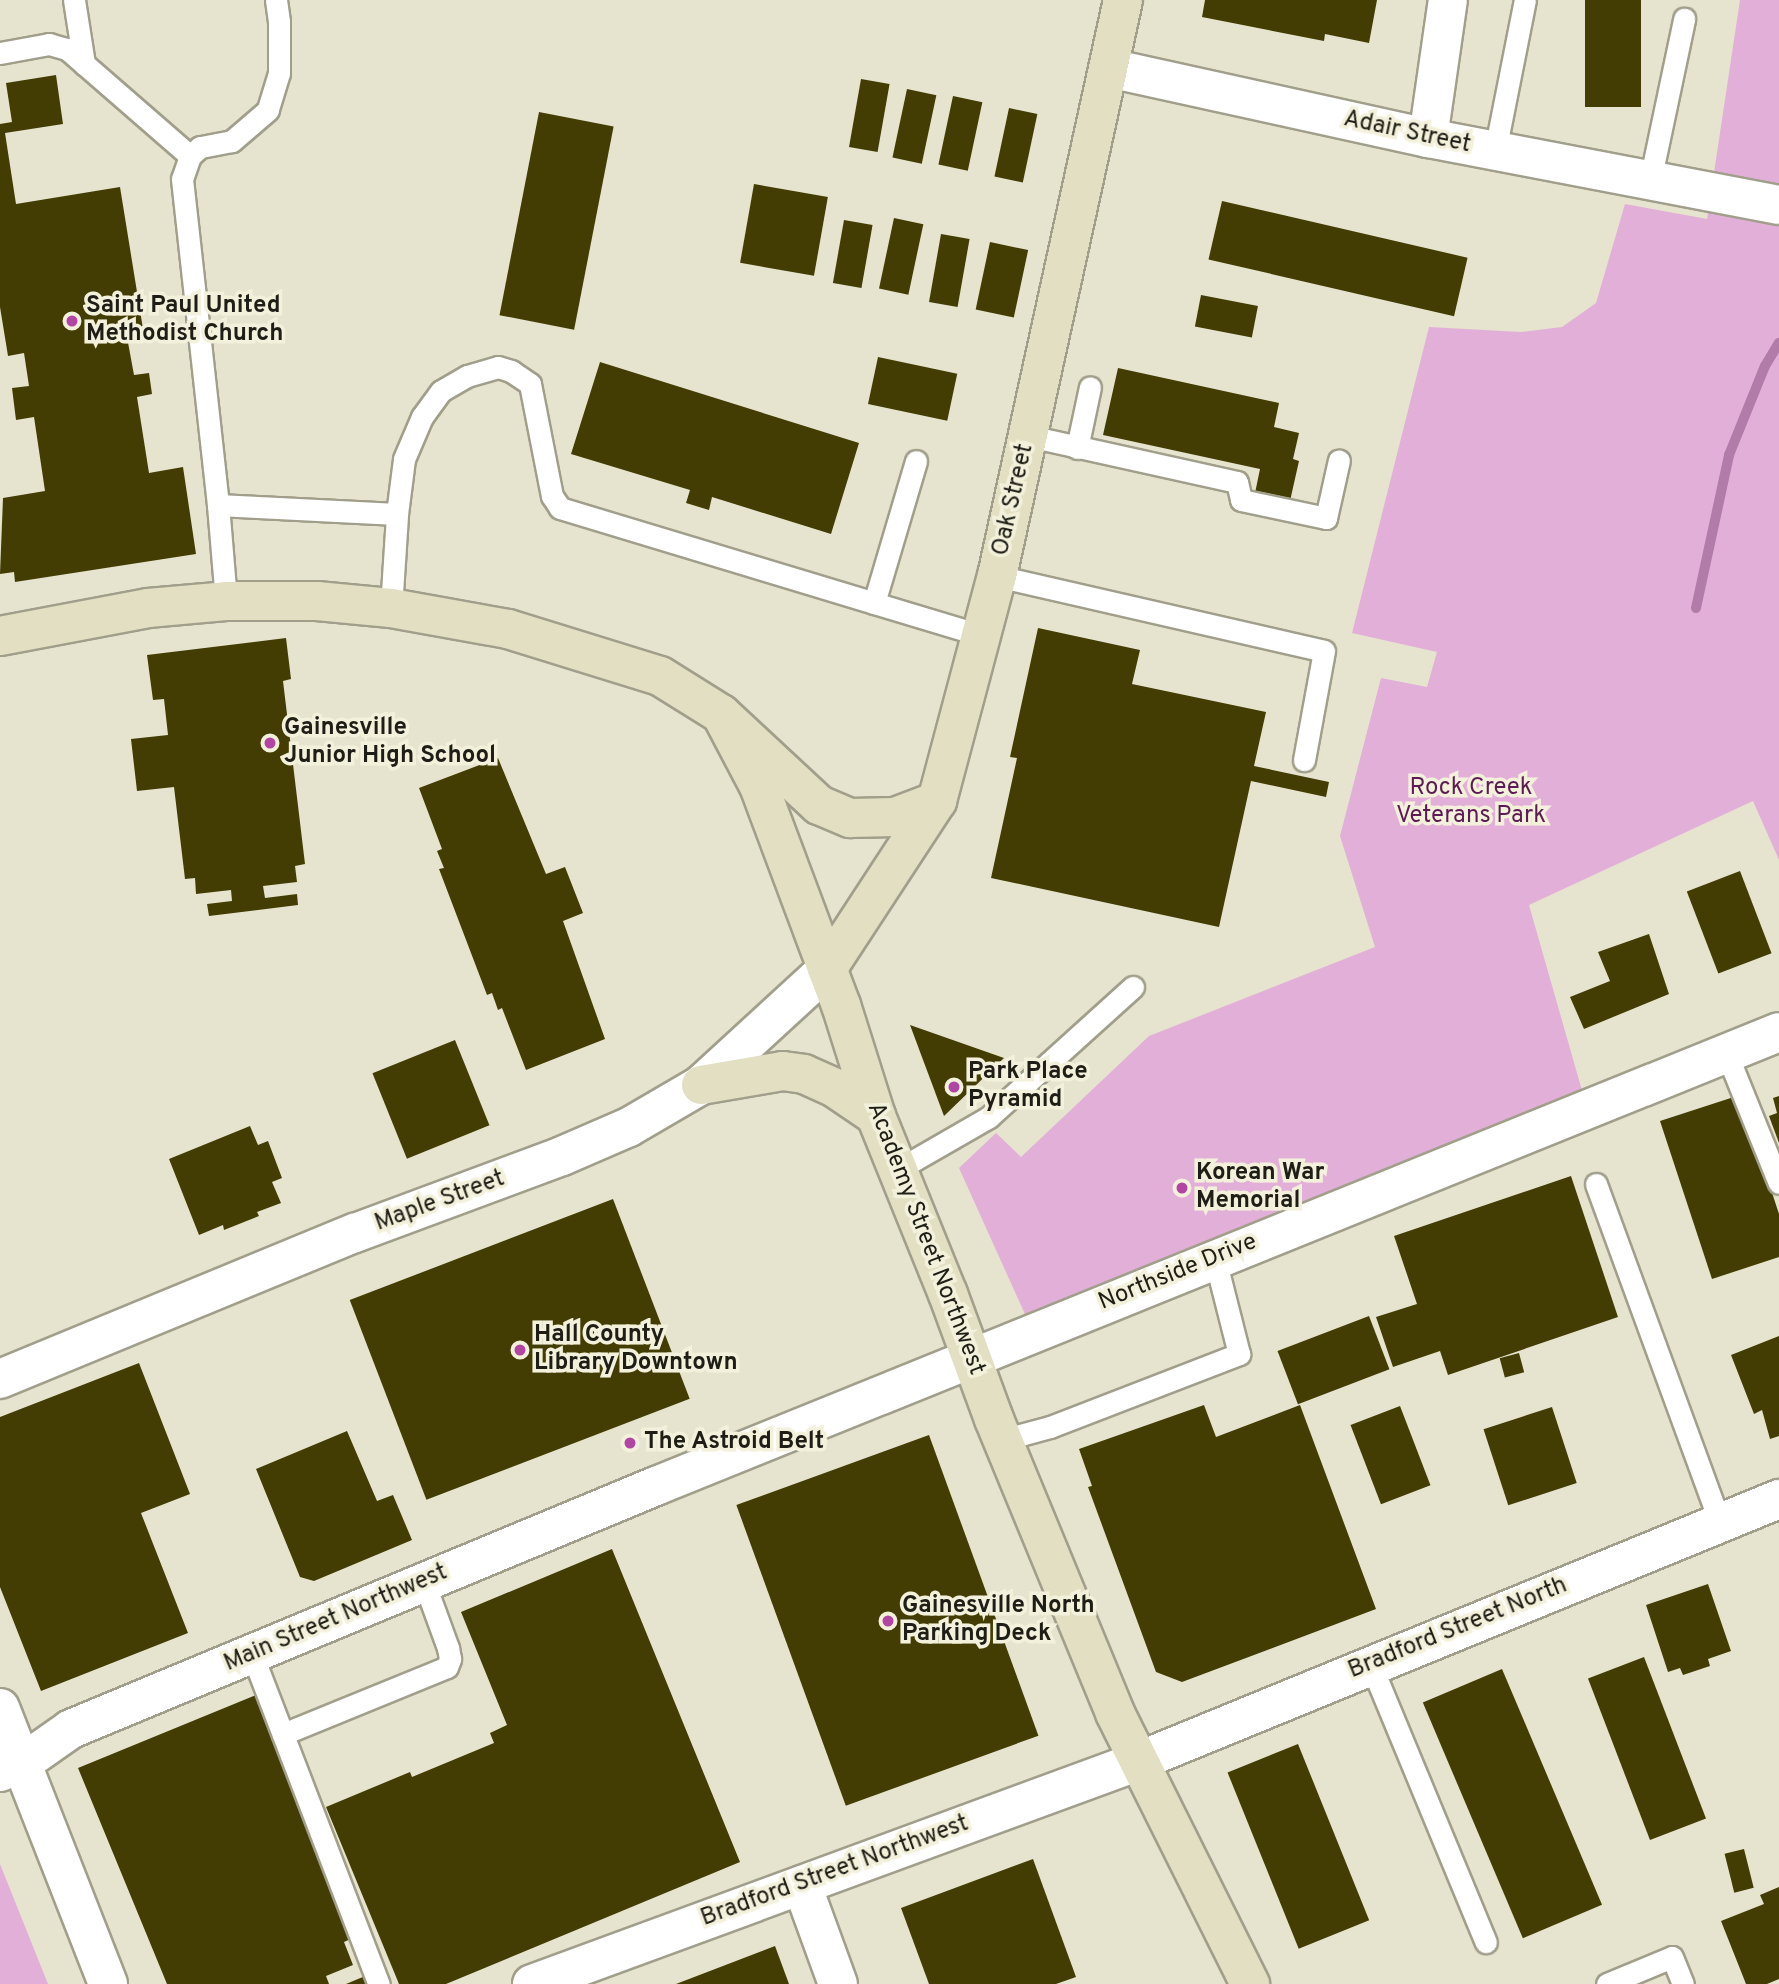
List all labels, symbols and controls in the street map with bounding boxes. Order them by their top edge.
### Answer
street label: Adair Street [1341,105,1473,161]
place label: Saint Paul United Methodist Church [86,293,284,349]
marker: Saint Paul United Methodist Church [64,313,80,329]
street label: Oak Street [987,441,1041,559]
place label: Gainesville Junior High School [284,715,496,771]
marker: Gainesville Junior High School [262,735,278,751]
park label: Rock Creek Veterans Park [1396,775,1546,831]
place label: Park Place Pyramid [968,1059,1088,1115]
marker: Park Place Pyramid [946,1079,962,1095]
street label: Academy Street Northwest [860,1099,990,1379]
place label: Korean War Memorial [1196,1160,1325,1216]
street label: Maple Street [371,1165,509,1239]
marker: Korean War Memorial [1174,1180,1190,1196]
street label: Northside Drive [1095,1228,1261,1318]
place label: Hall County Library Downtown [534,1322,738,1378]
marker: Hall County Library Downtown [512,1342,528,1358]
place label: The Astroid Belt [644,1429,825,1457]
marker: The Astroid Belt [622,1435,638,1451]
street label: Main Street Northwest [220,1559,452,1679]
street label: Bradford Street North [1344,1572,1572,1686]
place label: Gainesville North Parking Deck [902,1593,1095,1649]
marker: Gainesville North Parking Deck [880,1613,896,1629]
street label: Bradford Street Northwest [697,1810,973,1934]

